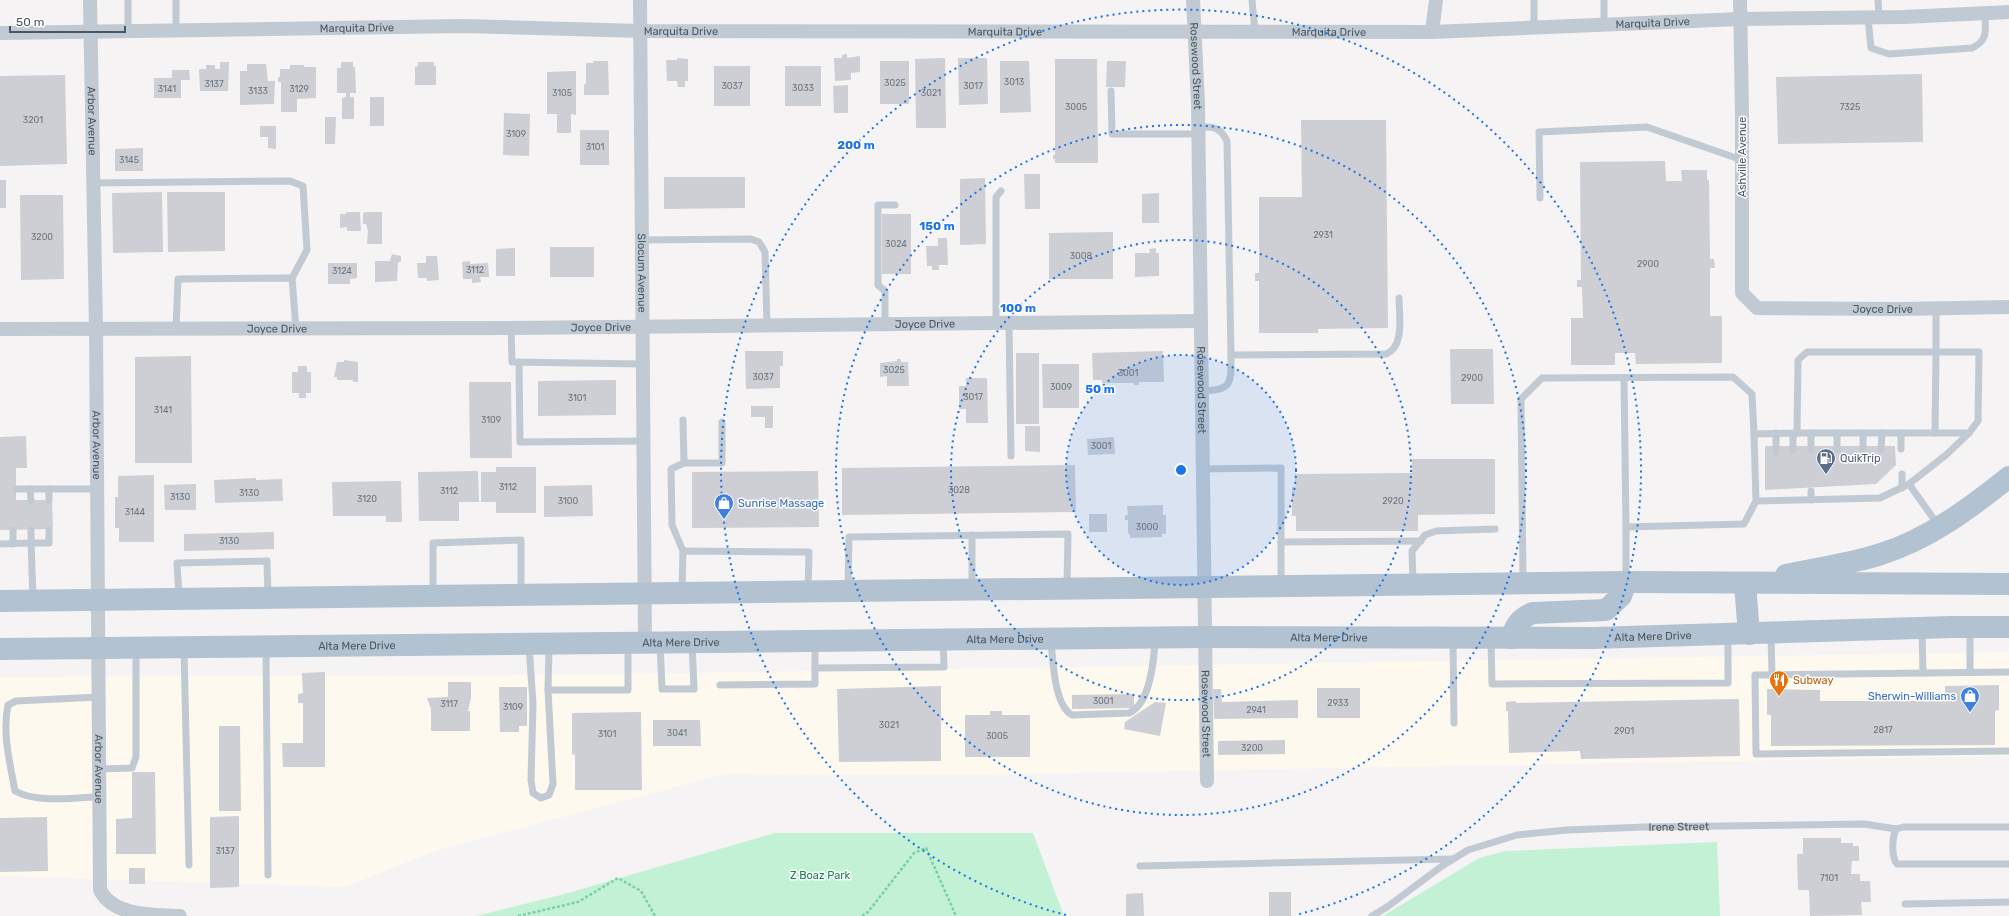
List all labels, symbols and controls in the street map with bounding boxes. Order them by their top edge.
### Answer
scale bar [10,8,125,34]
text: 50 m [16,15,44,29]
street label: Marquita Drive [1615,15,1690,31]
street label: Marquita Drive [320,21,394,35]
street label: Rosewood Street [1188,22,1205,110]
street label: Marquita Drive [644,25,718,38]
street label: Marquita Drive [968,25,1042,38]
street label: Marquita Drive [1292,25,1366,38]
house number: 3013 [1004,77,1024,87]
house number: 3025 [884,78,906,88]
house number: 3137 [204,79,224,89]
house number: 3037 [721,81,743,91]
house number: 3017 [963,81,983,91]
house number: 3033 [792,83,814,93]
house number: 3141 [158,84,176,94]
house number: 3129 [289,84,309,94]
street label: Arbor Avenue [85,86,99,156]
house number: 3133 [248,86,268,96]
house number: 3105 [552,88,572,98]
house number: 3021 [921,88,941,98]
house number: 3005 [1065,102,1087,112]
house number: 7325 [1840,102,1860,112]
house number: 3201 [23,115,43,125]
street label: Ashville Avenue [1736,117,1749,197]
house number: 3109 [506,129,526,139]
text: 200 m [837,138,875,152]
house number: 3101 [586,142,604,152]
house number: 3145 [119,155,139,165]
text: 150 m [919,219,955,233]
house number: 2931 [1313,230,1333,240]
house number: 3200 [31,232,53,242]
street label: Slocum Avenue [635,233,649,313]
house number: 3024 [885,239,907,249]
house number: 3008 [1070,251,1093,261]
house number: 2900 [1637,259,1659,269]
house number: 3112 [466,265,484,275]
house number: 3124 [332,266,352,276]
text: 100 m [1000,301,1036,315]
street label: Joyce Drive [1853,302,1913,316]
street label: Joyce Drive [895,317,955,331]
street label: Joyce Drive [571,320,631,334]
street label: Joyce Drive [247,322,307,335]
street label: Rosewood Street [1195,346,1209,434]
house number: 3025 [883,365,905,375]
house number: 3001 [1118,368,1138,378]
house number: 3037 [752,372,774,382]
house number: 2900 [1461,373,1483,383]
house number: 3009 [1050,382,1072,392]
text: 50 m [1085,382,1115,396]
house number: 3017 [963,392,983,402]
house number: 3101 [568,393,586,403]
house number: 3141 [154,405,172,415]
street label: Arbor Avenue [90,410,104,480]
house number: 3109 [481,415,501,425]
house number: 3001 [1091,441,1111,451]
fuel station icon: QuikTrip [1815,447,1837,475]
place label: QuikTrip [1840,452,1880,465]
centre of rings [1174,463,1188,477]
house number: 3112 [499,482,517,492]
house number: 3028 [948,485,970,495]
house number: 3112 [440,486,458,496]
house number: 3130 [239,488,259,498]
house number: 3130 [170,492,190,502]
shop icon: Sunrise Massage [713,492,735,520]
house number: 3120 [357,494,377,504]
house number: 3100 [558,496,579,506]
house number: 2920 [1382,496,1404,506]
place label: Sunrise Massage [738,497,824,510]
house number: 3144 [125,507,146,517]
house number: 3000 [1136,522,1159,532]
house number: 3130 [219,536,239,546]
street label: Alta Mere Drive [1614,628,1692,644]
street label: Alta Mere Drive [1290,631,1368,644]
street label: Alta Mere Drive [966,632,1044,646]
street label: Alta Mere Drive [642,635,720,649]
street label: Alta Mere Drive [318,639,396,652]
restaurant icon: Subway [1768,669,1790,697]
street label: Rosewood Street [1199,670,1213,758]
place label: Subway [1793,674,1834,687]
shop icon: Sherwin-Williams [1959,685,1981,713]
place label: Sherwin-Williams [1868,690,1956,703]
house number: 3001 [1093,696,1113,706]
house number: 2933 [1327,698,1349,708]
house number: 3117 [440,699,458,709]
house number: 3109 [503,702,523,712]
house number: 2941 [1246,705,1266,715]
house number: 3021 [879,720,899,730]
house number: 2817 [1873,725,1893,735]
house number: 2901 [1614,726,1634,736]
house number: 3041 [667,728,687,738]
house number: 3101 [598,729,616,739]
house number: 3005 [986,731,1008,741]
street label: Arbor Avenue [92,734,106,804]
house number: 3200 [1241,743,1263,753]
street label: Irene Street [1648,820,1710,833]
house number: 3137 [215,846,235,856]
park label: Z Boaz Park [790,869,850,882]
house number: 7101 [1820,873,1838,883]

